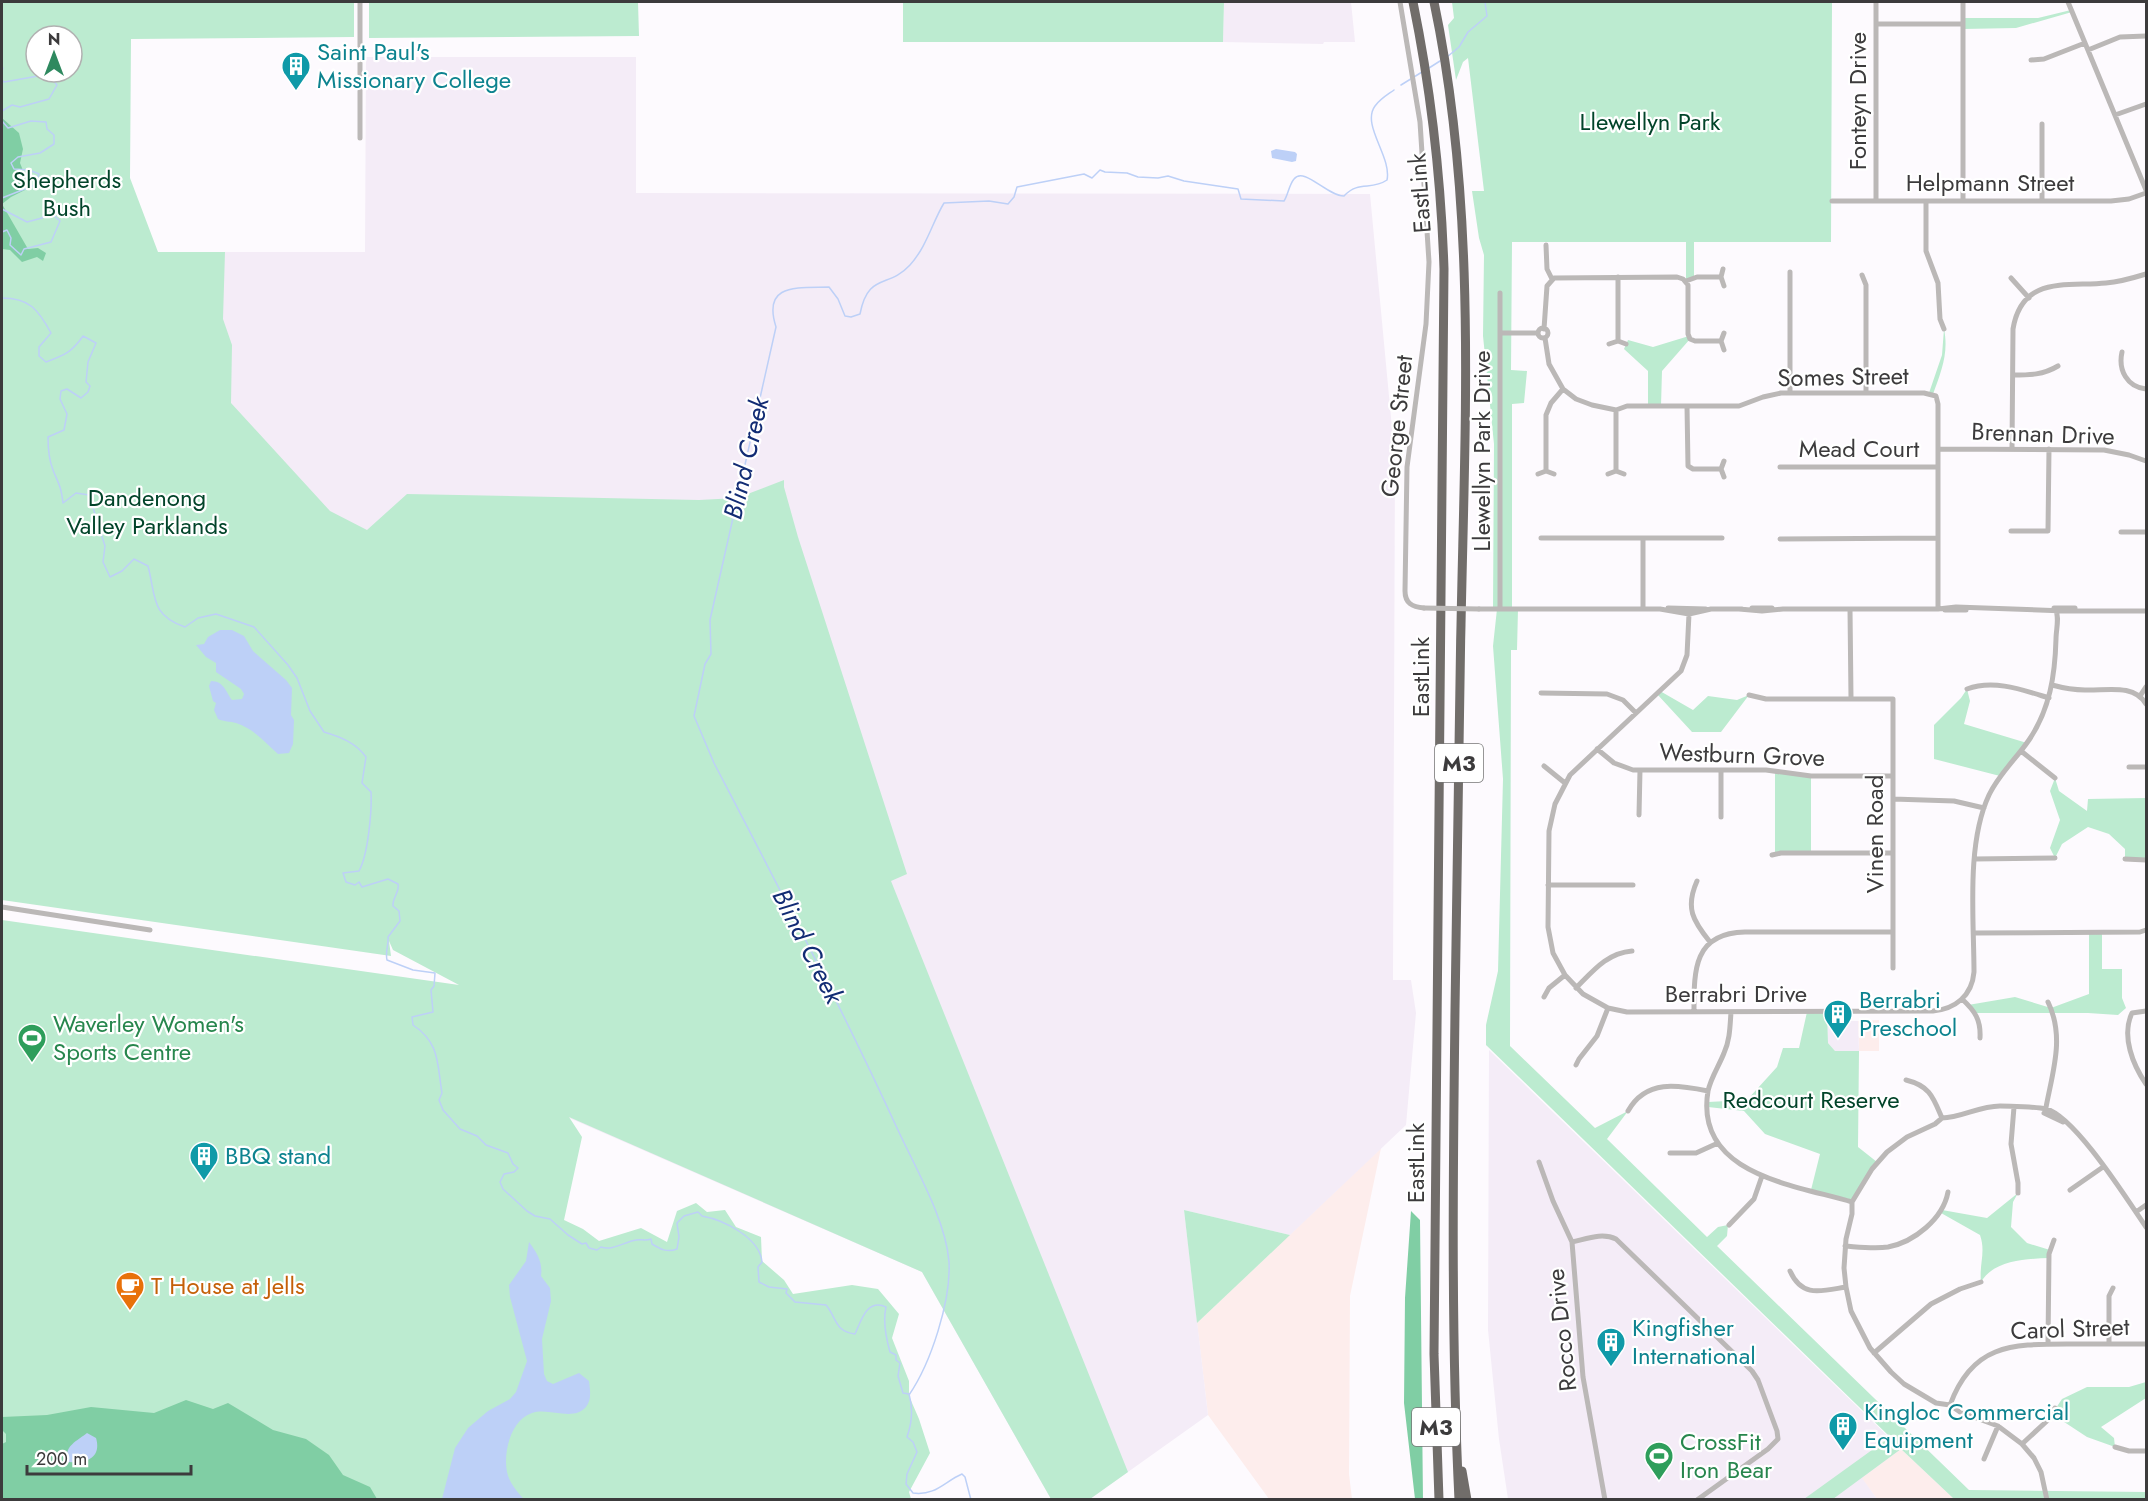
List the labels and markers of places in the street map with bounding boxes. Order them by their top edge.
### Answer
place label: Saint Paul's Missionary College [317,34,511,97]
building icon: Saint Paul's Missionary College [280,50,312,92]
place label: Berrabri Preschool [1859,982,1957,1045]
building icon: Berrabri Preschool [1822,998,1854,1040]
place label: Waverley Women's Sports Centre [53,1006,244,1069]
sports icon: Waverley Women's Sports Centre [16,1022,48,1064]
place label: BBQ stand [225,1138,331,1173]
building icon: BBQ stand [188,1140,220,1182]
place label: T House at Jells [151,1268,305,1303]
cafe icon: T House at Jells [114,1270,146,1312]
place label: Kingfisher International [1632,1310,1756,1373]
building icon: Kingfisher International [1595,1326,1627,1368]
place label: Kingloc Commercial Equipment [1864,1394,2069,1457]
building icon: Kingloc Commercial Equipment [1827,1410,1859,1452]
place label: CrossFit Iron Bear [1680,1424,1773,1487]
sports icon: CrossFit Iron Bear [1643,1440,1675,1482]

